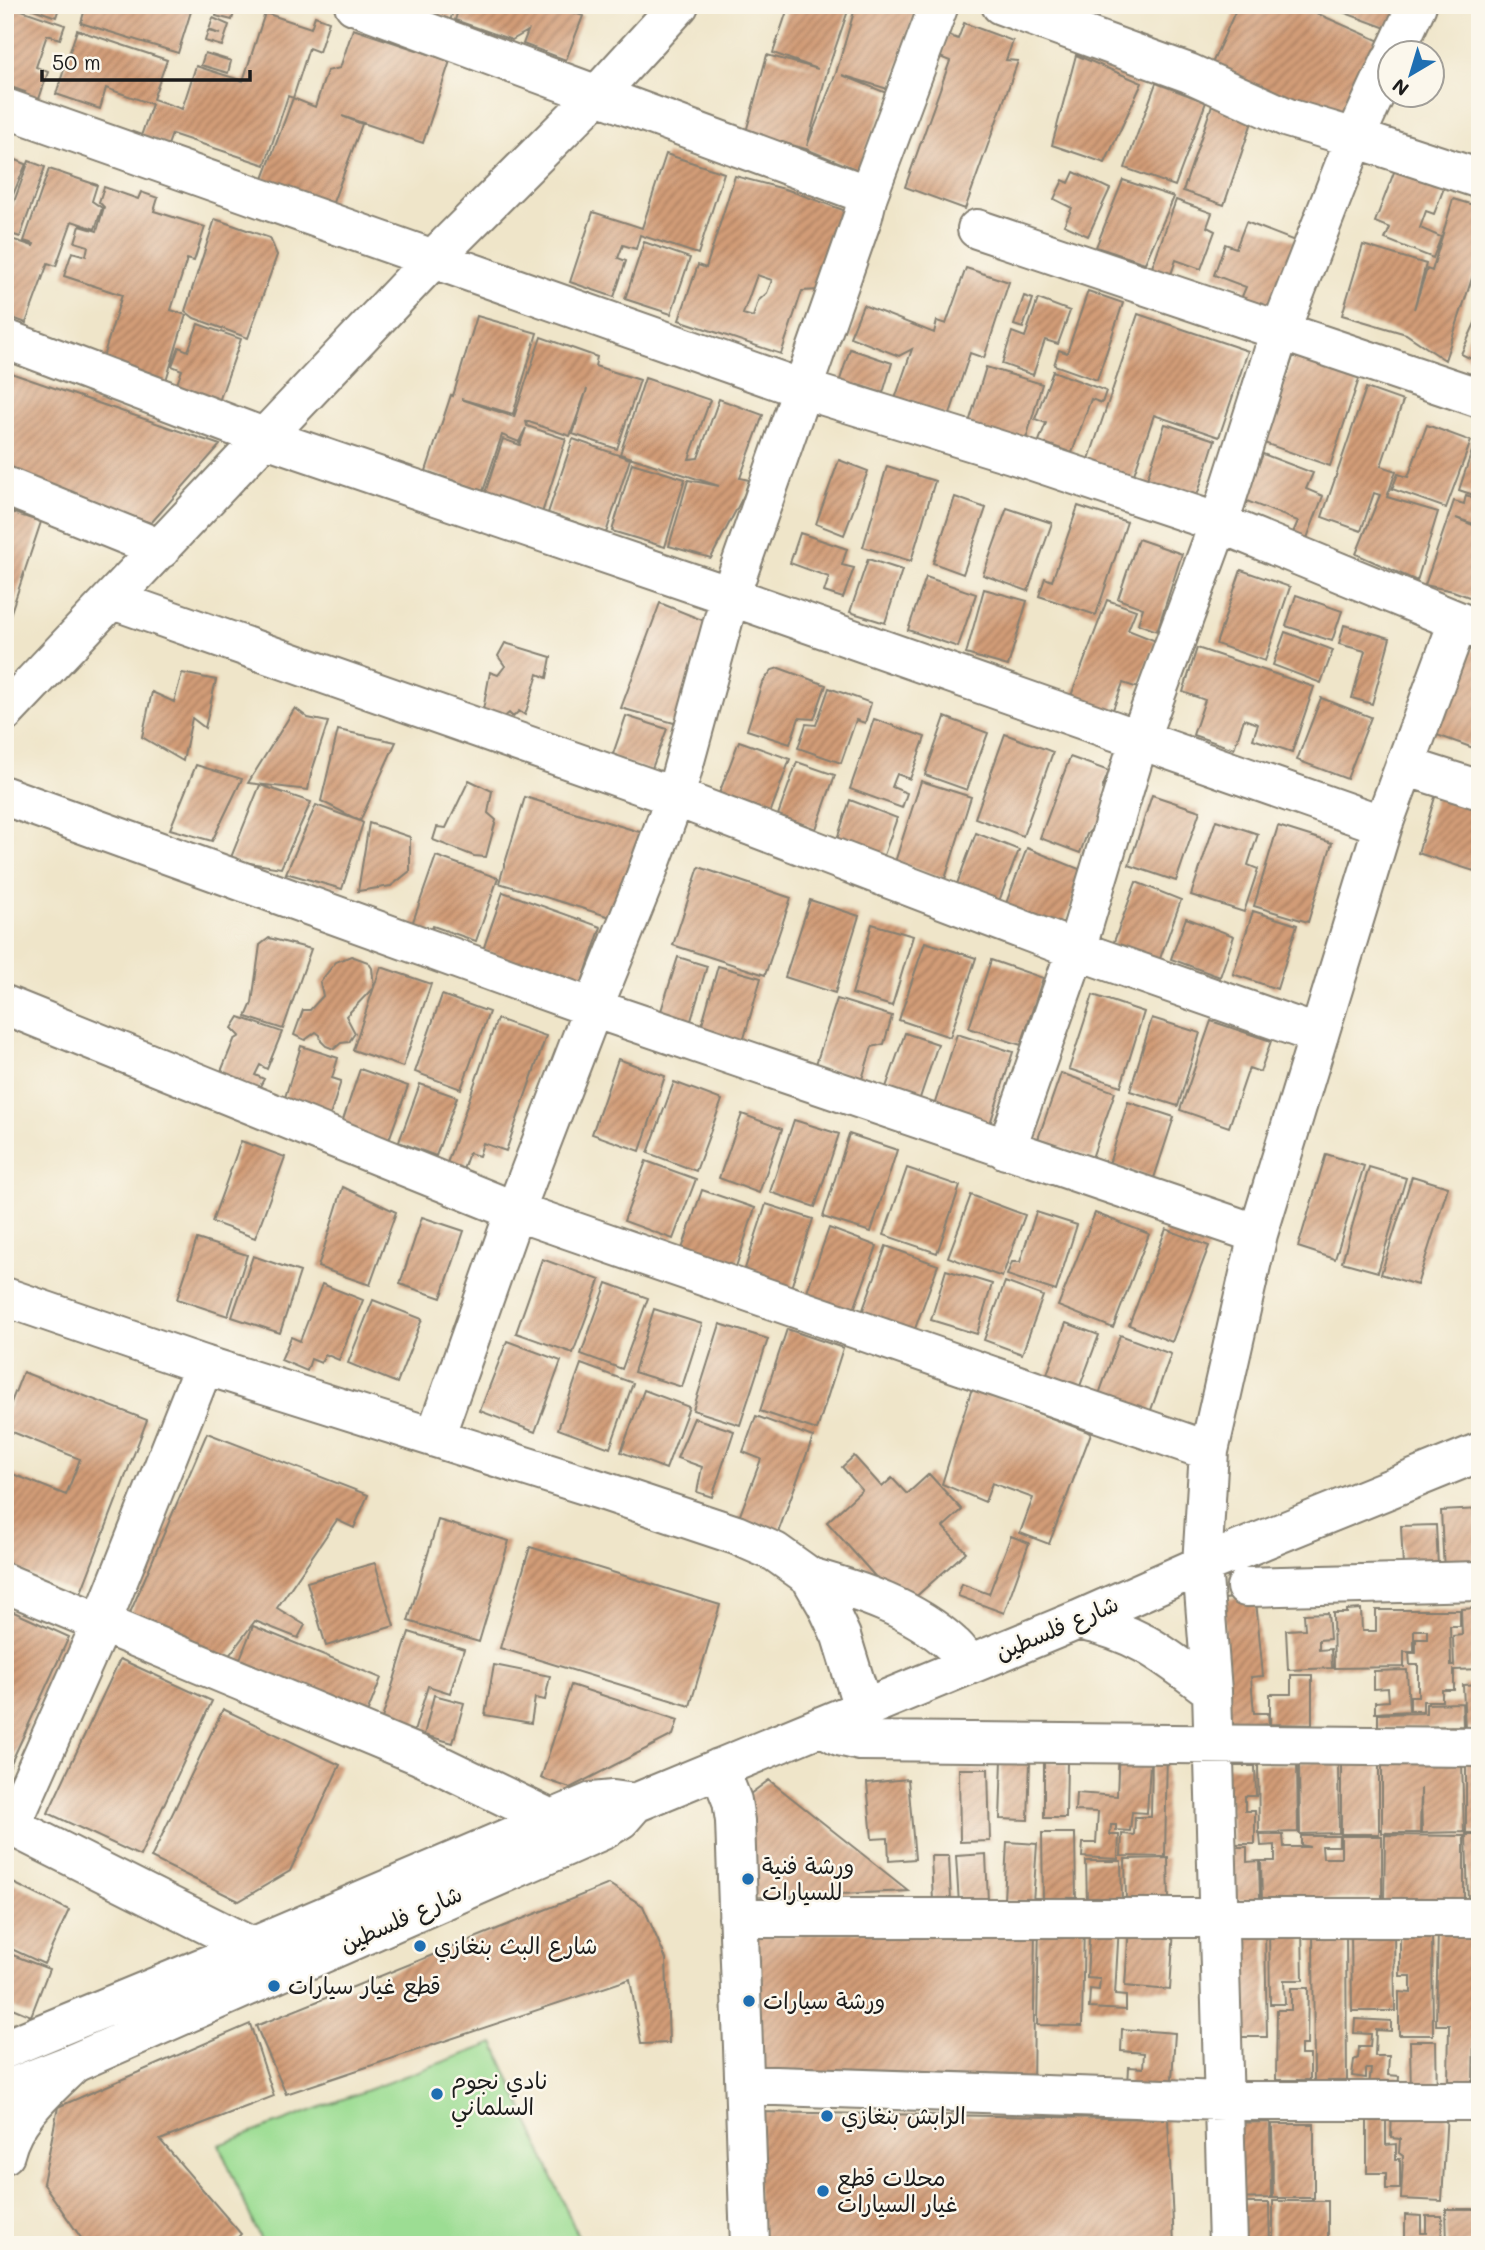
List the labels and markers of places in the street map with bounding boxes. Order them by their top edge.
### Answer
place label: ورشة فنية للسيارات [762,1850,854,1906]
marker: ورشة فنية للسيارات [740,1871,756,1887]
place label: شارع البث بنغازي [434,1930,597,1963]
marker: شارع البث بنغازي [412,1938,428,1954]
place label: قطع غيار سيارات [288,1970,441,2003]
marker: قطع غيار سيارات [266,1978,282,1994]
place label: ورشة سيارات [763,1985,885,2015]
marker: ورشة سيارات [741,1993,757,2009]
place label: نادي نجوم السلماني [451,2065,548,2128]
marker: نادي نجوم السلماني [429,2086,445,2102]
place label: الرابش بنغازي [841,2100,966,2133]
marker: الرابش بنغازي [819,2108,835,2124]
place label: محلات قطع غيار السيارات [837,2162,958,2218]
marker: محلات قطع غيار السيارات [815,2183,831,2199]

